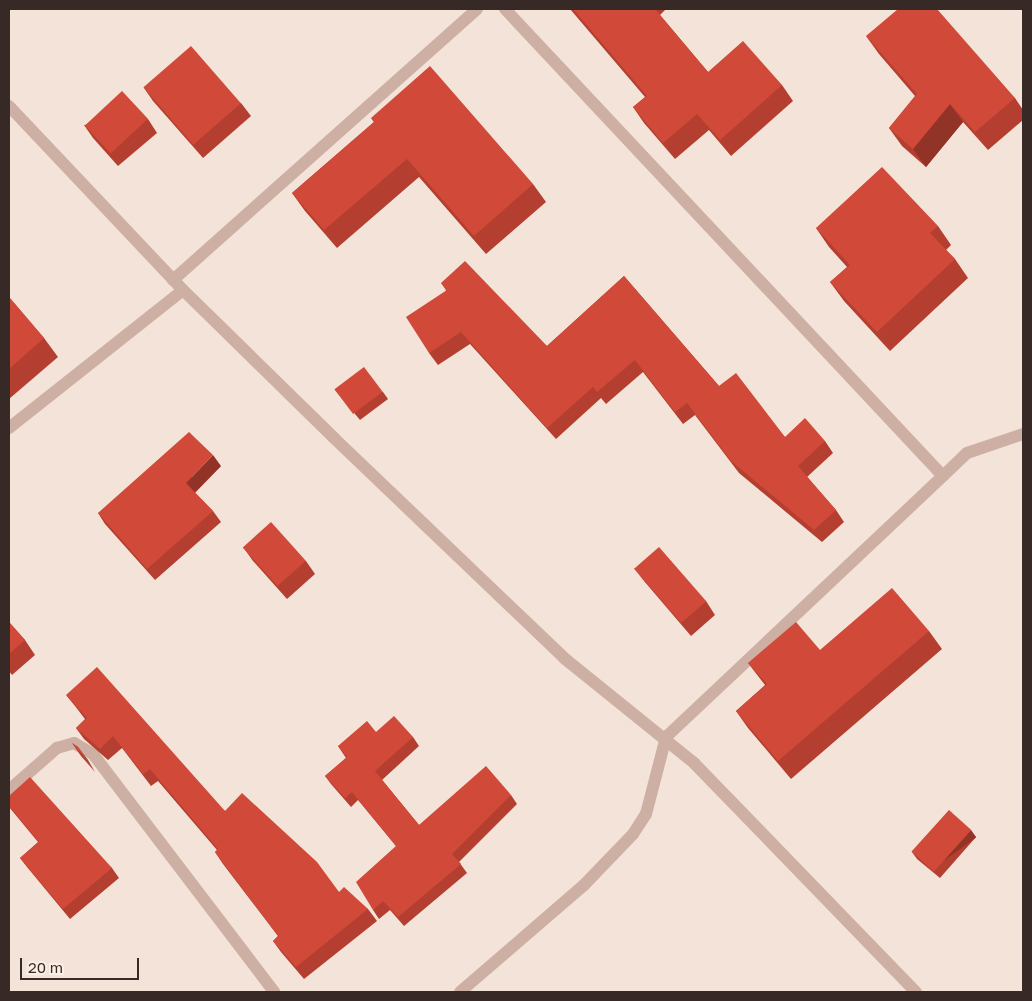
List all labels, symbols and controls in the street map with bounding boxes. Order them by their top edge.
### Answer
scale bar [22,948,141,980]
text: 20 m [28,958,63,976]

